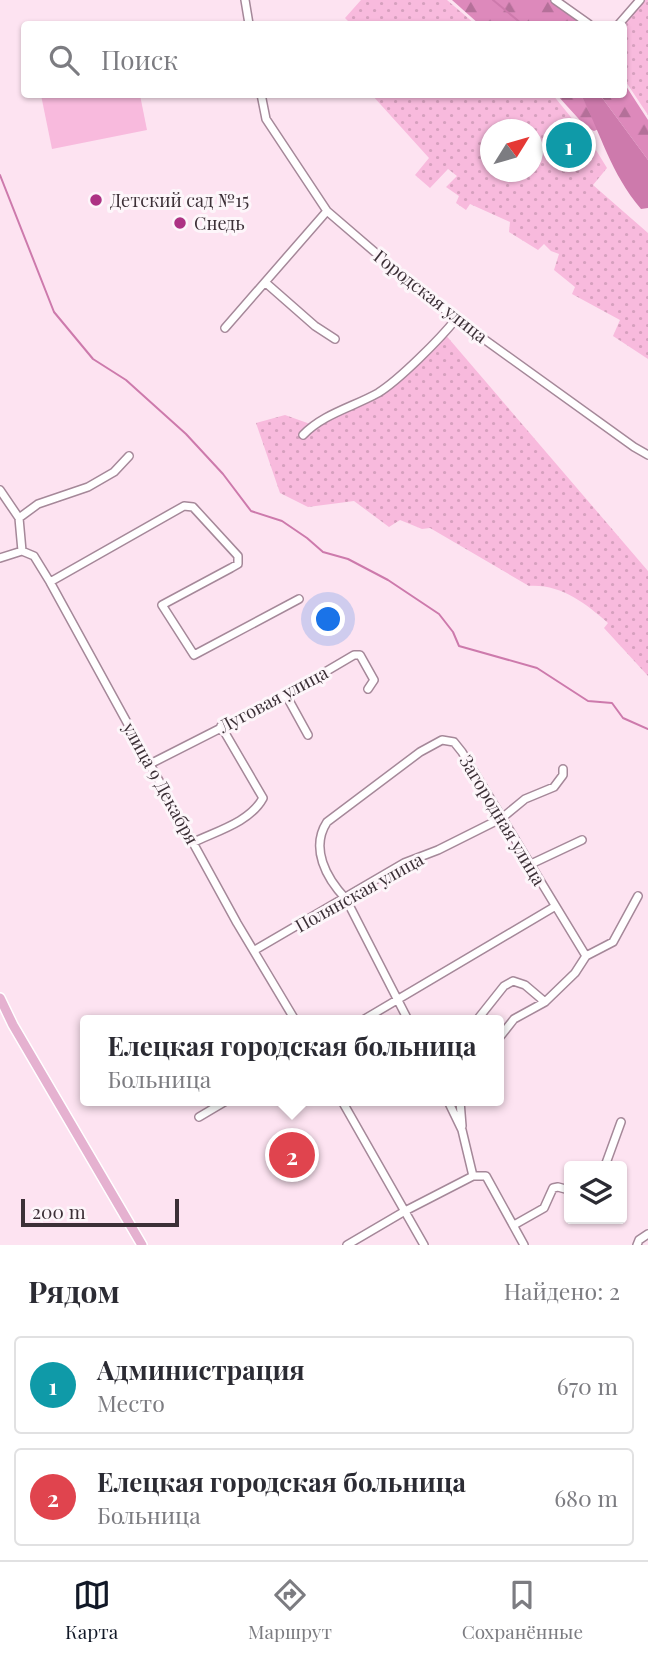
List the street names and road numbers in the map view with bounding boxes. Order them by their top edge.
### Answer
street label: Городская улица [369,244,493,348]
street label: Луговая улица [213,660,332,738]
street label: улица 9 Декабря [117,717,205,849]
street label: Загородная улица [454,750,552,890]
street label: Полянская улица [290,847,428,937]

